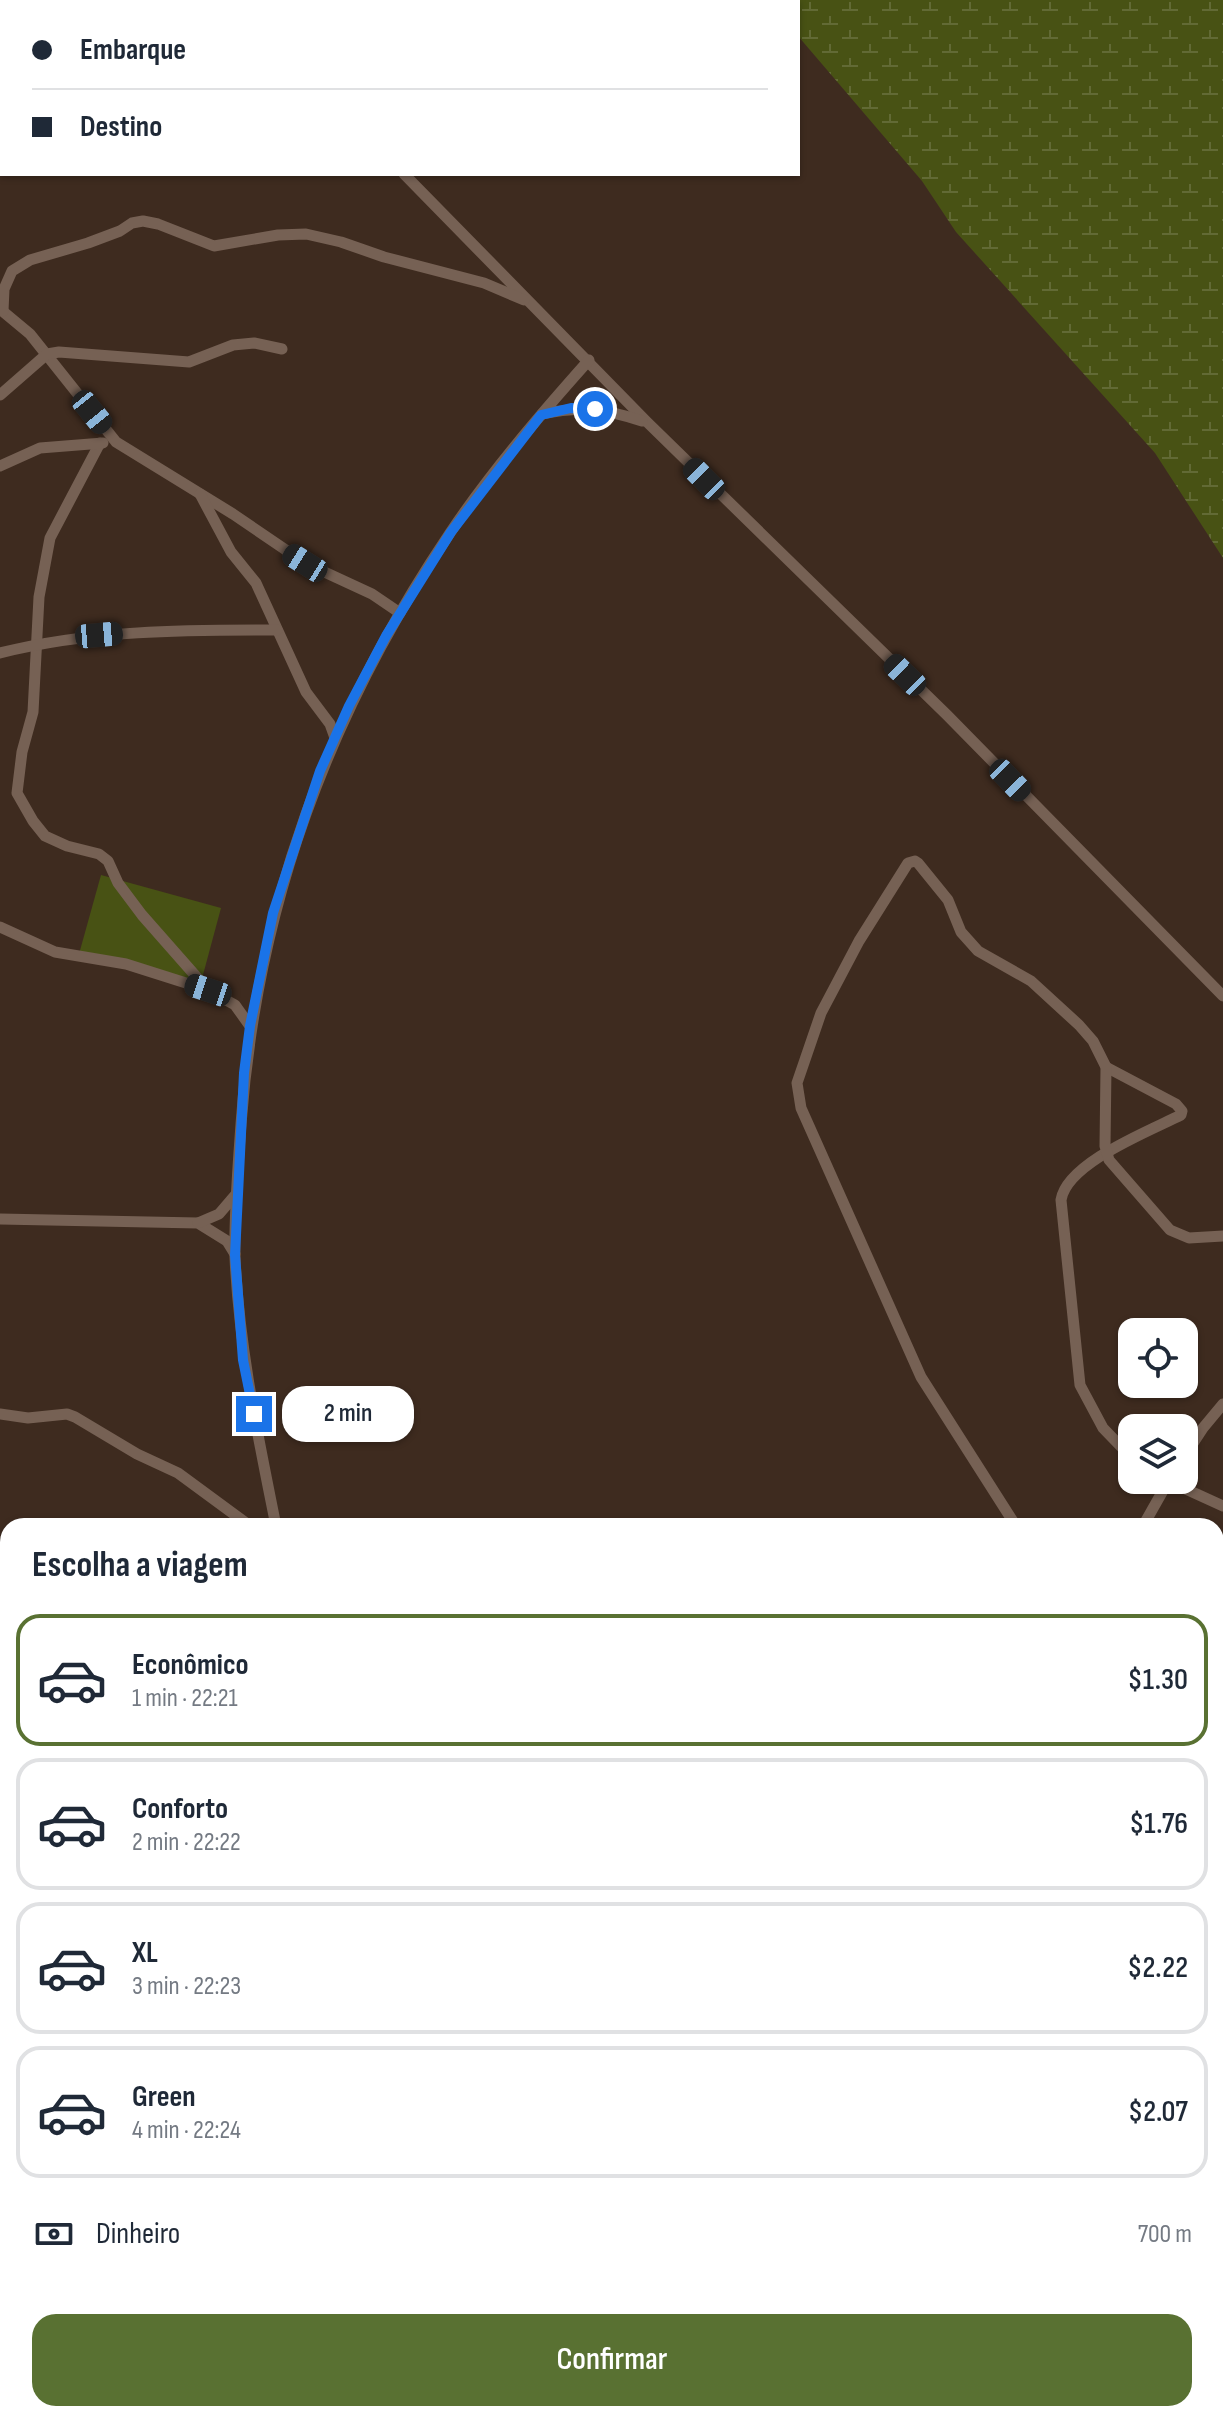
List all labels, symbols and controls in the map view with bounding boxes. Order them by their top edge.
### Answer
text: Embarque [80,32,186,68]
text: Destino [80,109,162,145]
car [68,386,116,438]
route start [577,391,613,427]
car [679,454,729,504]
car [278,540,332,586]
car [74,621,124,649]
car [879,650,931,700]
car [985,754,1035,806]
car [181,971,235,1009]
map controls [1118,1318,1198,1494]
button: locate [1118,1318,1198,1398]
callout: 2 min [282,1386,414,1442]
route end [236,1396,272,1432]
text: 2 min [324,1398,372,1429]
button: layers [1118,1414,1198,1494]
text: Escolha a viagem [32,1544,248,1587]
icon: car [36,1644,108,1716]
text: Econômico [132,1647,249,1683]
text: $1.30 [1127,1662,1188,1698]
text: 1 min · 22:21 [132,1683,238,1714]
icon: car [36,1788,108,1860]
text: Conforto [132,1791,228,1827]
text: $1.76 [1129,1806,1188,1842]
text: 2 min · 22:22 [132,1827,241,1858]
icon: car [36,1932,108,2004]
text: XL [132,1935,158,1971]
text: $2.22 [1127,1950,1188,1986]
text: 3 min · 22:23 [132,1971,241,2002]
icon: car [36,2076,108,2148]
text: Green [132,2079,196,2115]
text: $2.07 [1128,2094,1188,2130]
text: 4 min · 22:24 [132,2115,241,2146]
icon: cash [32,2212,76,2256]
text: Dinheiro [96,2216,180,2252]
text: 700 m [1138,2219,1192,2250]
button: Confirmar [32,2314,1192,2406]

